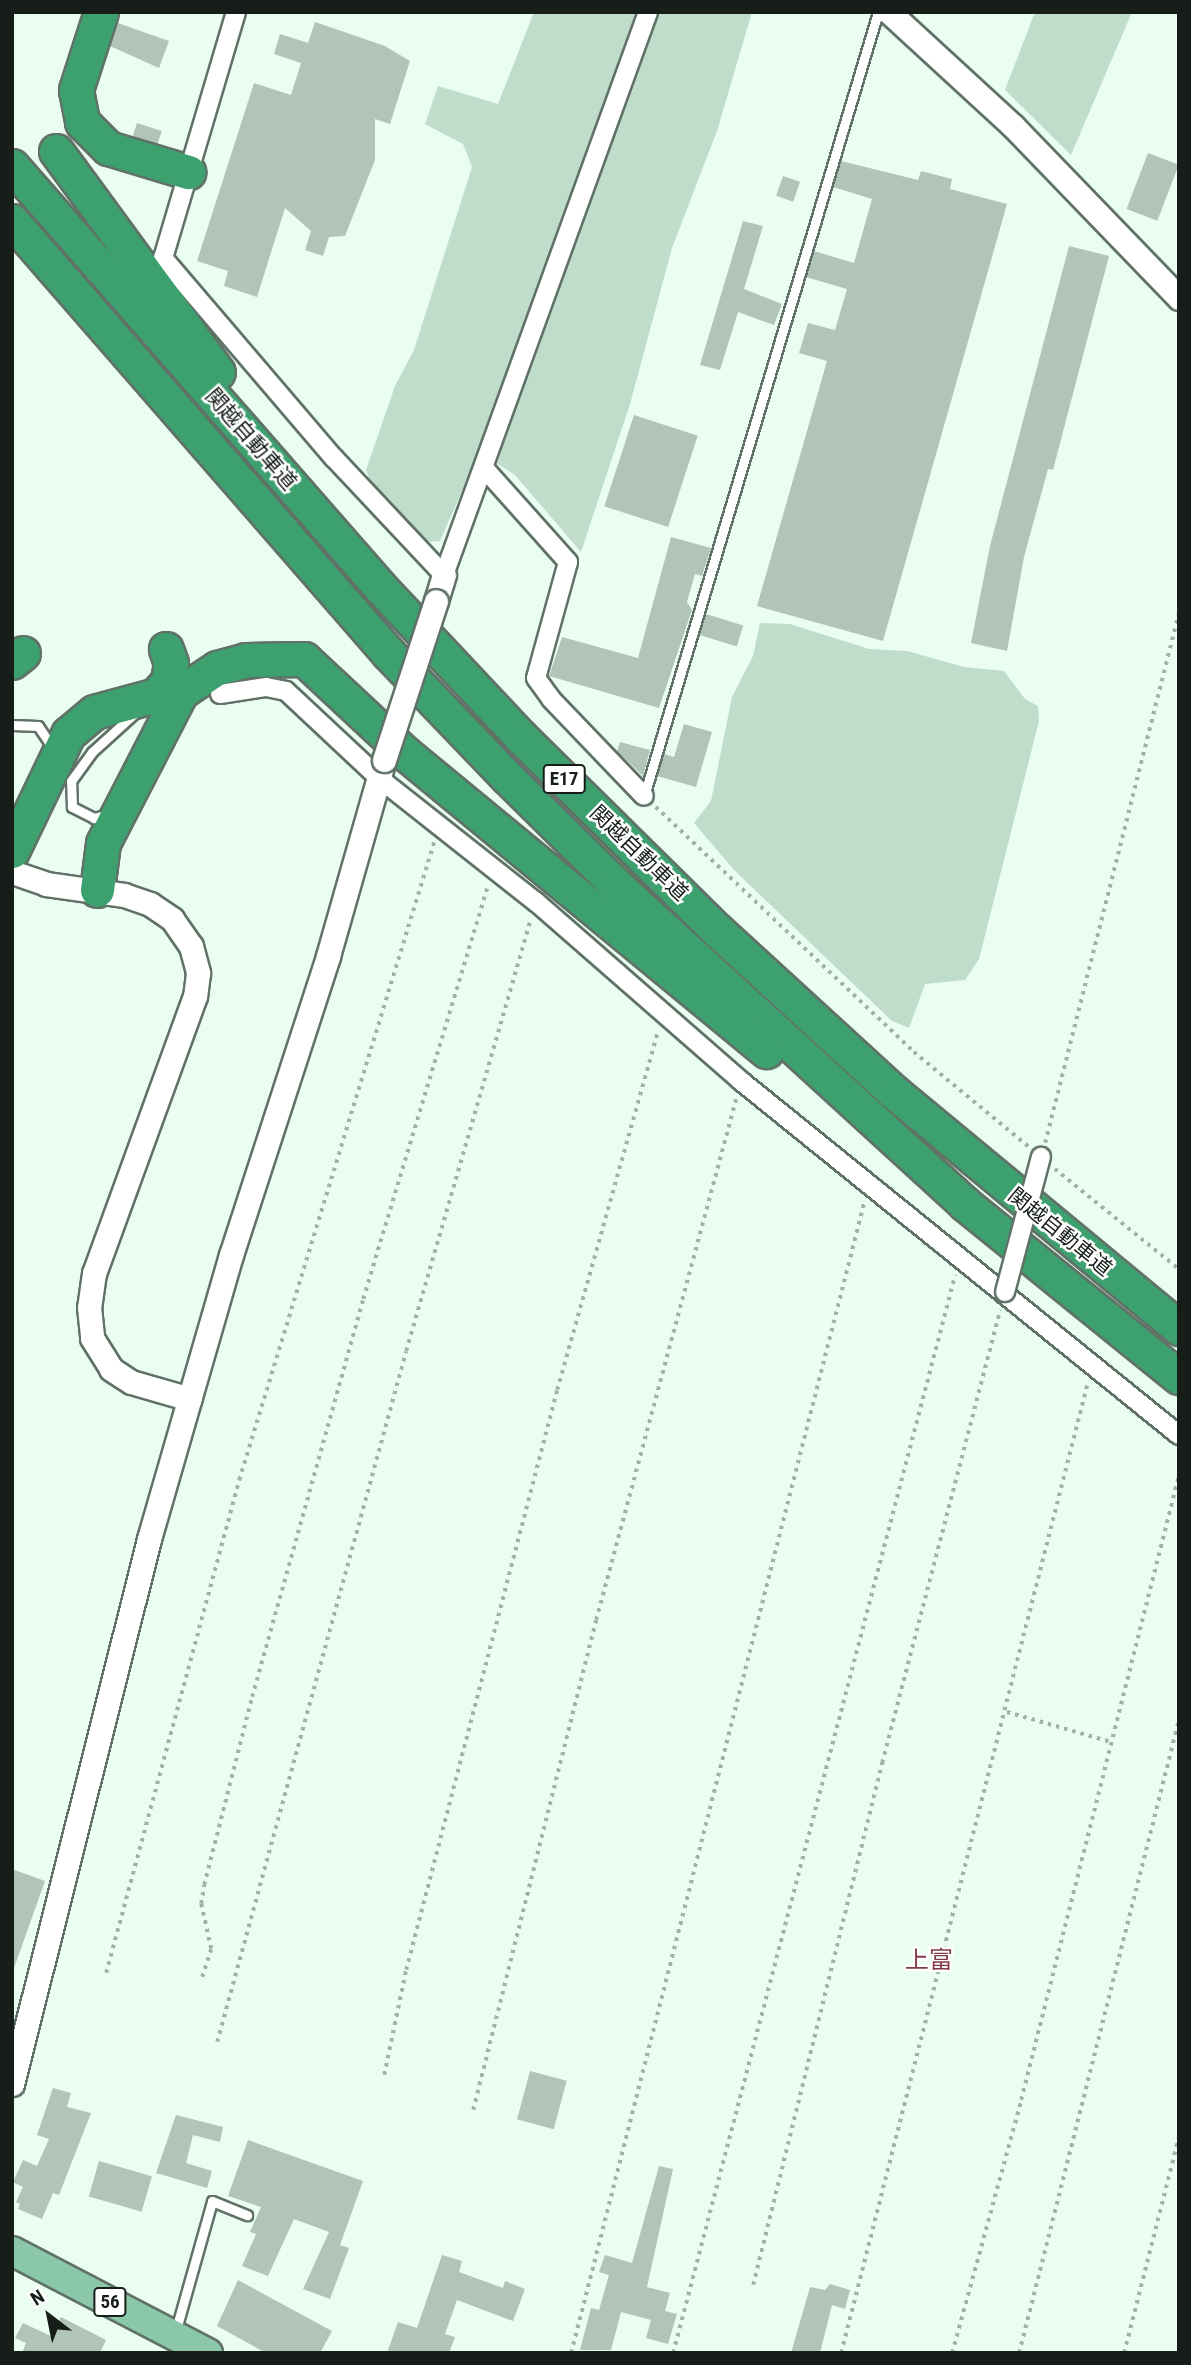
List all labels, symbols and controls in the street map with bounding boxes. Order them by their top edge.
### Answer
street label: 関越自動車道 [200,383,302,495]
road number: E17 [541,764,587,794]
street label: 関越自動車道 [585,800,693,906]
street label: 関越自動車道 [1003,1183,1117,1281]
district label: 上富 [905,1947,953,1975]
north arrow [14,2281,84,2351]
text: N [27,2285,49,2311]
road number: 56 [92,2286,128,2318]

